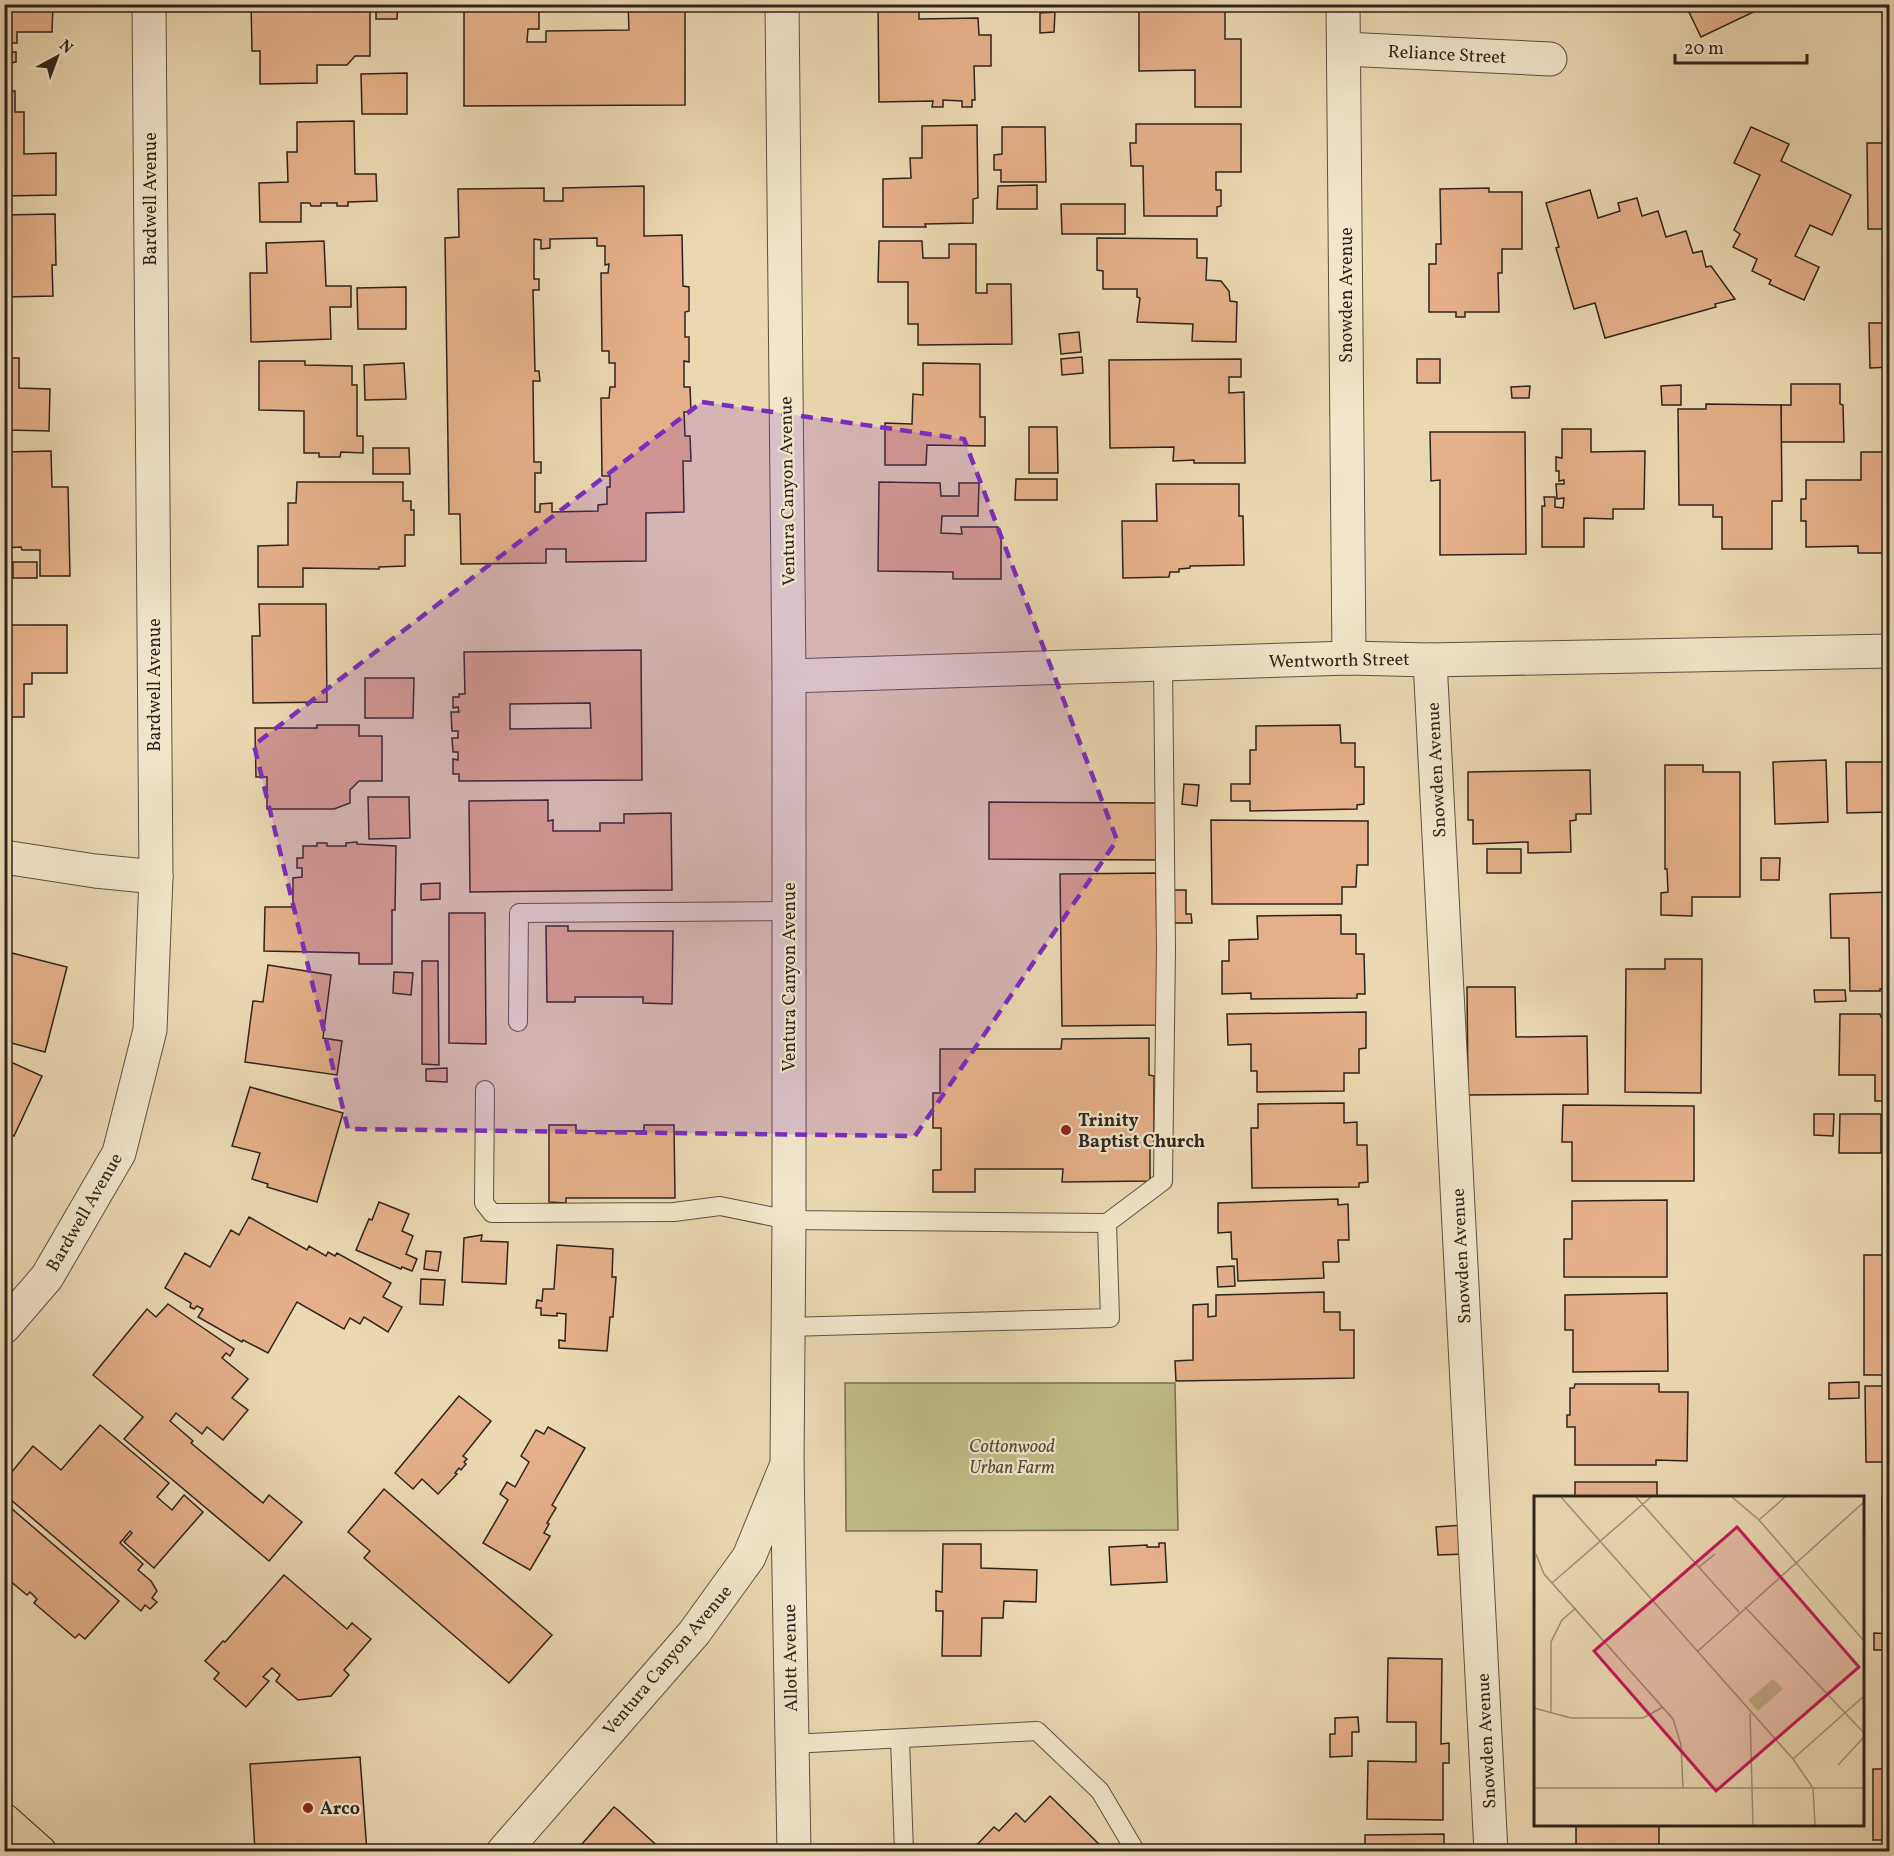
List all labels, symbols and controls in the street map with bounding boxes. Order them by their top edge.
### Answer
north arrow [27,27,87,87]
scale bar [1675,27,1807,65]
text: N [54,35,77,60]
text: 20 m [1684,37,1724,62]
street label: Reliance Street [1387,40,1507,71]
street label: Bardwell Avenue [139,132,164,266]
street label: Snowden Avenue [1335,227,1360,363]
street label: Ventura Canyon Avenue [774,396,803,586]
street label: Bardwell Avenue [143,618,168,752]
street label: Wentworth Street [1268,648,1410,675]
street label: Snowden Avenue [1421,701,1454,838]
street label: Ventura Canyon Avenue [778,882,803,1072]
place label: Trinity Baptist Church [1078,1109,1206,1155]
marker: Trinity Baptist Church [1059,1123,1073,1137]
street label: Bardwell Avenue [41,1149,129,1277]
street label: Snowden Avenue [1446,1187,1479,1324]
park label: Cottonwood Urban Farm [969,1435,1055,1481]
inset map [1534,1496,1864,1826]
street label: Ventura Canyon Avenue [598,1580,739,1742]
street label: Allott Avenue [778,1604,805,1712]
street label: Snowden Avenue [1471,1672,1504,1809]
place label: Arco [320,1797,360,1822]
marker: Arco [301,1801,315,1815]

